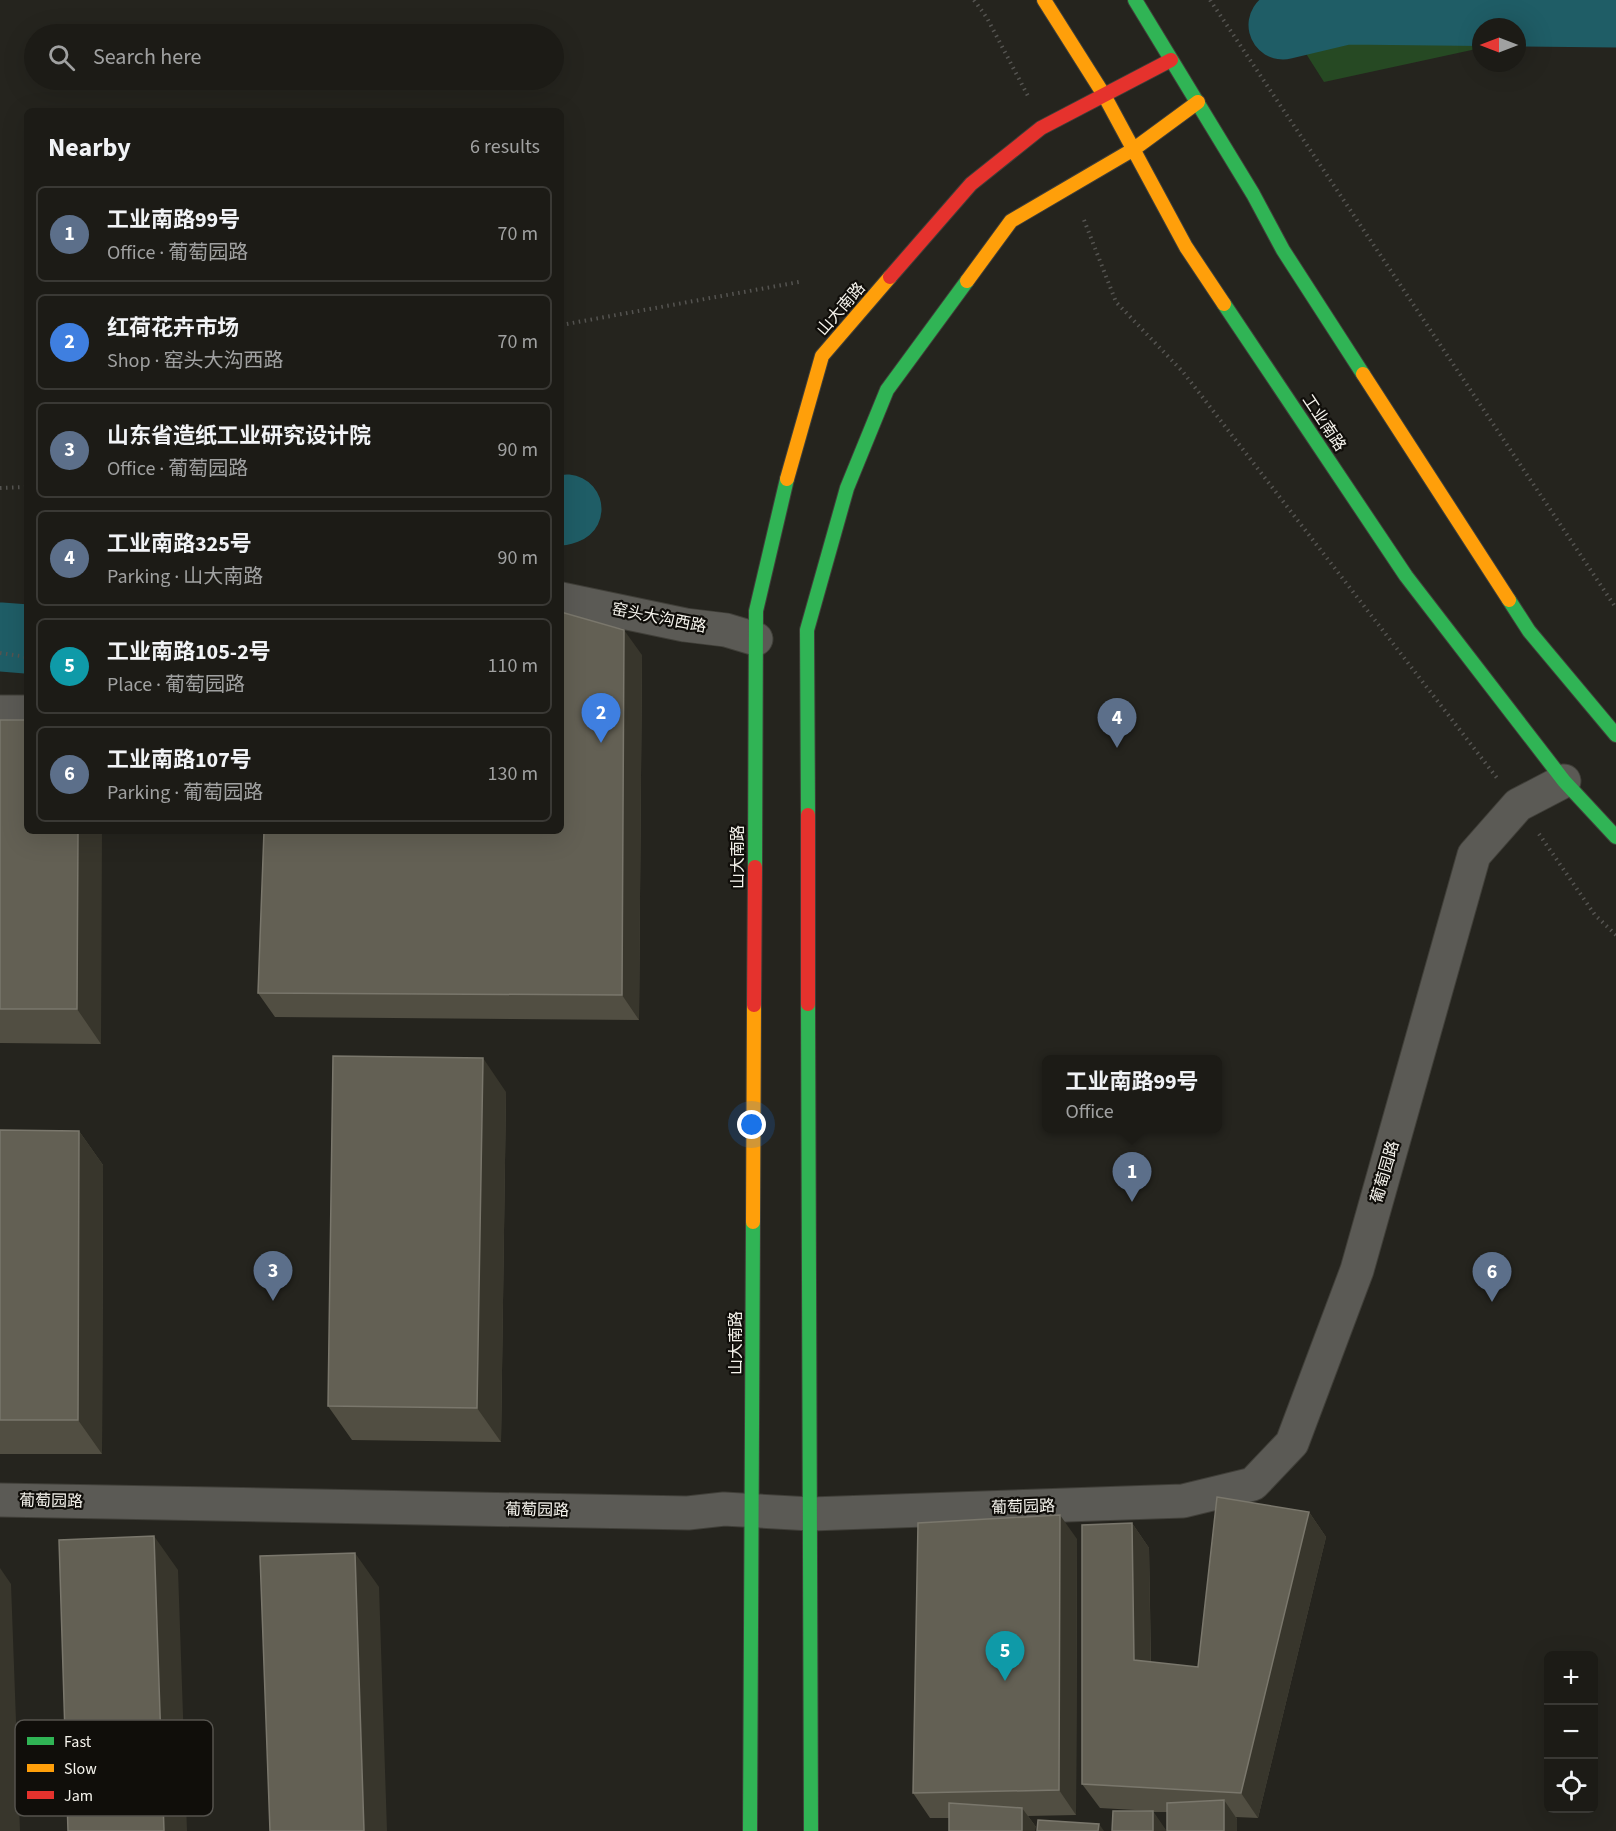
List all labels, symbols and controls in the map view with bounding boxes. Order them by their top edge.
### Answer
north arrow [1472,18,1526,72]
search box [24,24,564,90]
icon: search [45,41,78,74]
text: Search here [93,41,201,73]
text: Nearby [48,129,131,166]
text: 6 results [470,133,540,161]
text: 工业南路99号 [107,204,240,236]
text: 1 [64,220,75,248]
text: 70 m [498,220,538,248]
text: Office · 葡萄园路 [107,239,248,267]
street label: 山大南路 [812,278,870,340]
text: 红荷花卉市场 [107,312,239,344]
text: 2 [64,328,75,356]
text: 70 m [498,328,538,356]
text: Shop · 窑头大沟西路 [107,347,283,375]
street label: 工业南路 [1297,390,1351,456]
text: 山东省造纸工业研究设计院 [107,420,371,452]
text: 3 [64,436,75,464]
text: 90 m [498,436,538,464]
text: Office · 葡萄园路 [107,455,248,483]
text: 工业南路325号 [107,528,252,560]
text: 4 [64,544,75,572]
text: 90 m [498,544,538,572]
text: Parking · 山大南路 [107,563,263,591]
street label: 窑头大沟西路 [610,598,708,638]
text: 工业南路105-2号 [107,636,271,668]
text: 5 [64,652,75,680]
text: 110 m [488,652,538,680]
text: Place · 葡萄园路 [107,671,245,699]
pin: 2 [582,694,620,743]
pin: 4 [1098,698,1136,748]
text: 工业南路107号 [107,744,252,776]
text: 6 [64,760,75,788]
text: 130 m [488,760,538,788]
text: Parking · 葡萄园路 [107,779,263,807]
street label: 山大南路 [727,825,749,889]
popup [1042,1055,1222,1133]
text: 工业南路99号 [1065,1066,1199,1098]
text: Office [1065,1098,1114,1126]
your location [737,1110,766,1139]
street label: 葡萄园路 [1366,1138,1404,1206]
pin: 1 [1112,1152,1152,1202]
pin: 3 [254,1252,292,1301]
pin: 6 [1472,1252,1512,1302]
street label: 山大南路 [725,1311,747,1375]
street label: 葡萄园路 [19,1489,83,1513]
street label: 葡萄园路 [991,1495,1055,1519]
street label: 葡萄园路 [505,1498,569,1522]
pin: 5 [986,1632,1024,1681]
map controls [1544,1651,1598,1813]
button: + [1544,1651,1598,1705]
button: − [1544,1705,1598,1759]
legend [15,1720,213,1816]
text: Fast [64,1731,92,1753]
text: Slow [64,1758,97,1780]
button: locate [1544,1759,1598,1813]
text: Jam [64,1785,93,1807]

